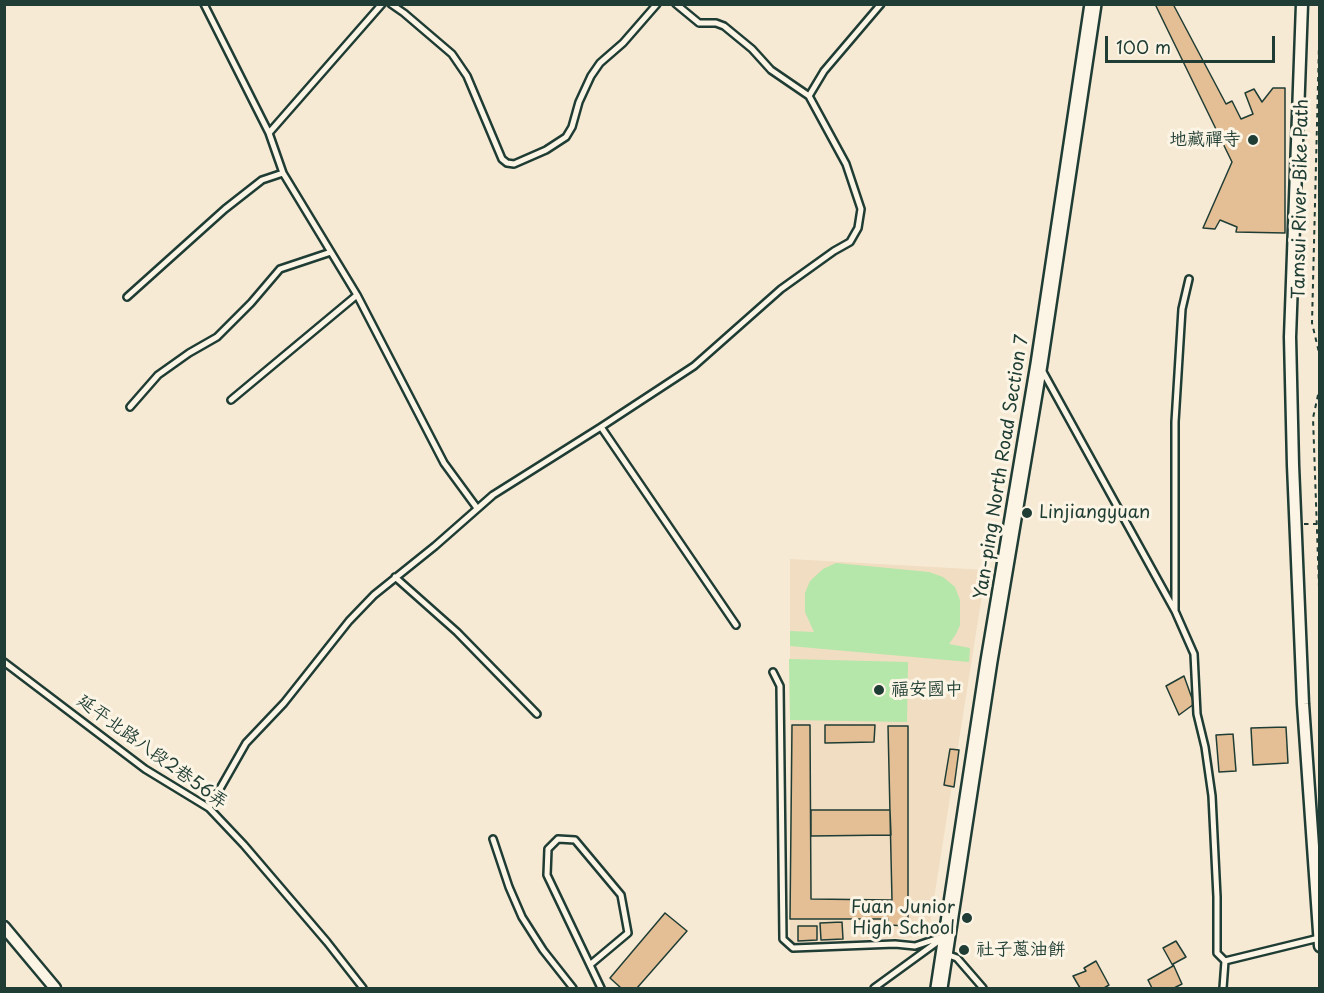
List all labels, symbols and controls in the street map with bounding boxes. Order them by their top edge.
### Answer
scale bar [1108,24,1278,62]
text: 100 m [1116,33,1171,60]
street label: Tamsui River Bike Path [1288,99,1314,299]
place label: 地藏禪寺 [1169,129,1241,151]
marker: 地藏禪寺 [1246,133,1260,147]
street label: Yan-ping North Road Section 7 [970,333,1034,601]
place label: Linjiangyuan [1039,502,1150,524]
marker: Linjiangyuan [1020,506,1034,520]
place label: 福安國中 [891,679,963,701]
marker: 福安國中 [872,683,886,697]
street label: 延平北路八段2巷56弄 [72,690,232,814]
place label: Fuan Junior High School [851,897,955,940]
marker: Fuan Junior High School [960,911,974,925]
place label: 社子蔥油餅 [976,939,1066,961]
marker: 社子蔥油餅 [957,943,971,957]

